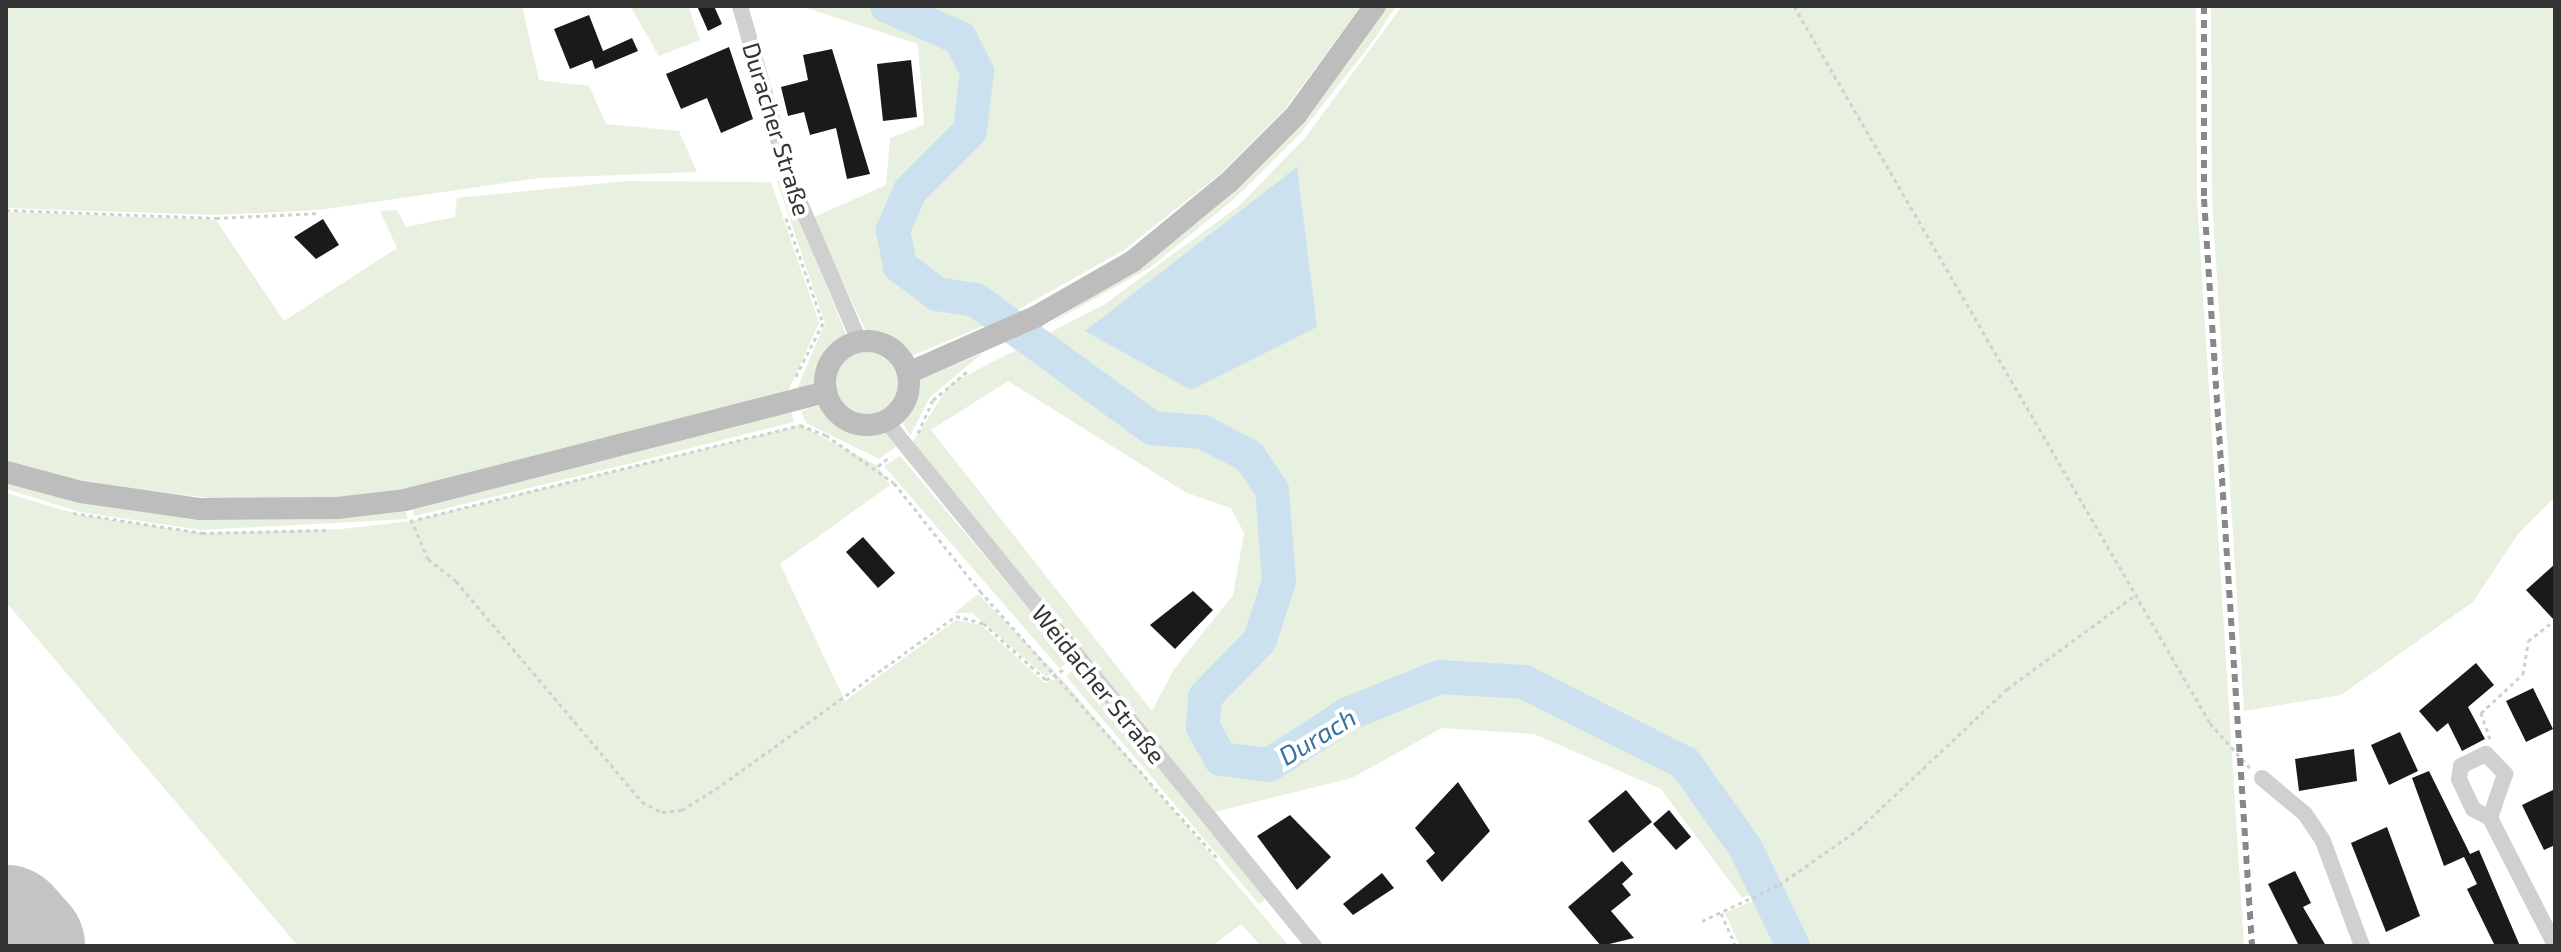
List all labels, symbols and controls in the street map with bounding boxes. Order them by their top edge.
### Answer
street label: Duracher Straße [737,39,817,219]
street label: Weidacher Straße [1026,599,1172,769]
water label: Durach [1273,701,1361,771]

